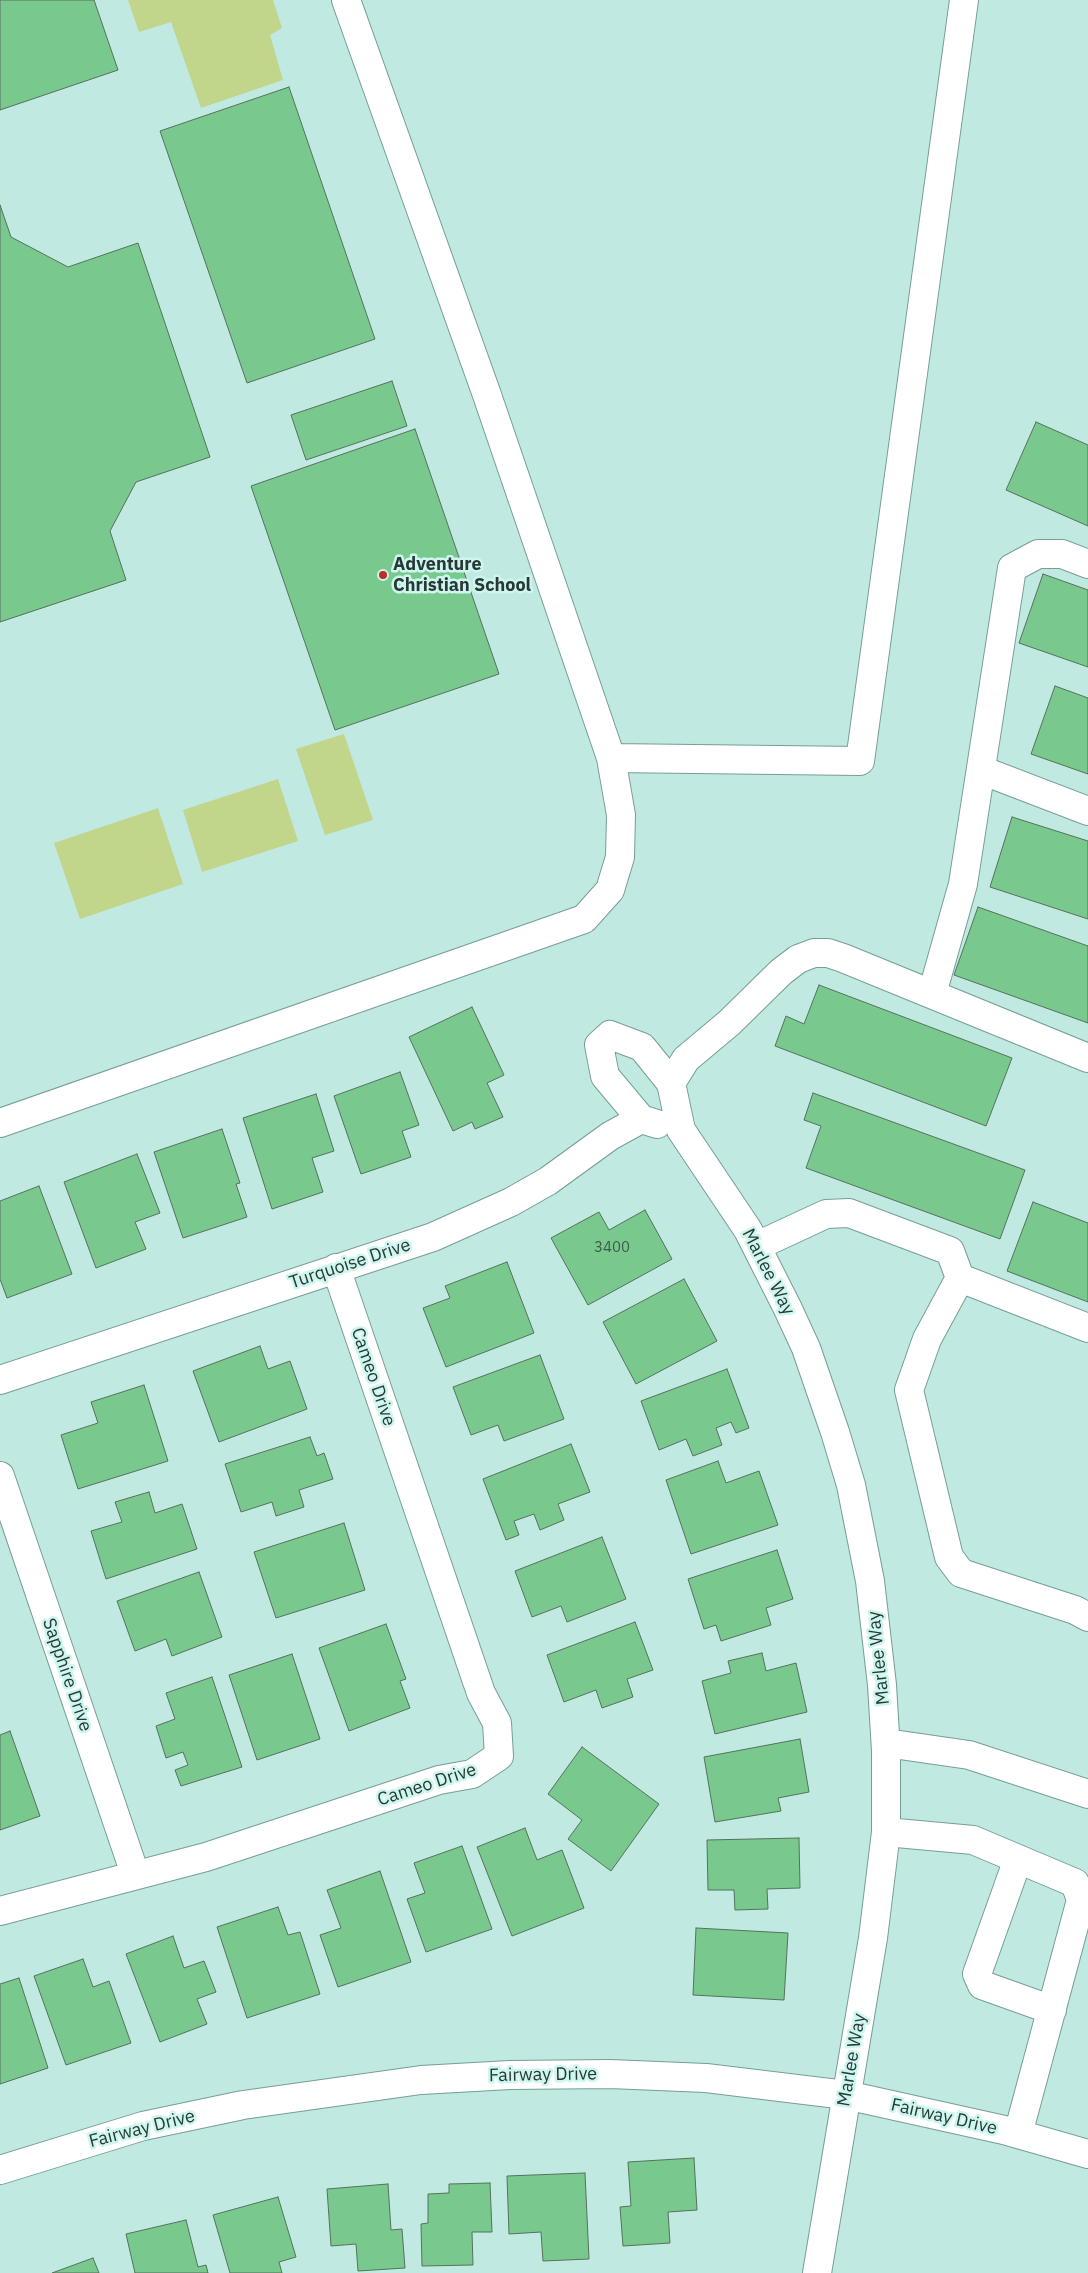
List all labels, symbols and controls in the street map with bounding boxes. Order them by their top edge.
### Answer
place label: Adventure Christian School [393,554,531,596]
marker: Adventure Christian School [377,569,389,581]
street label: Marlee Way [737,1225,799,1319]
street label: Turquoise Drive [287,1234,413,1294]
house number: 3400 [594,1239,630,1257]
street label: Cameo Drive [346,1325,400,1429]
street label: Marlee Way [863,1610,895,1706]
street label: Sapphire Drive [38,1616,96,1734]
street label: Cameo Drive [375,1759,479,1811]
street label: Marlee Way [833,2012,871,2108]
street label: Fairway Drive [489,2063,597,2087]
street label: Fairway Drive [889,2094,999,2140]
street label: Fairway Drive [87,2105,197,2153]

